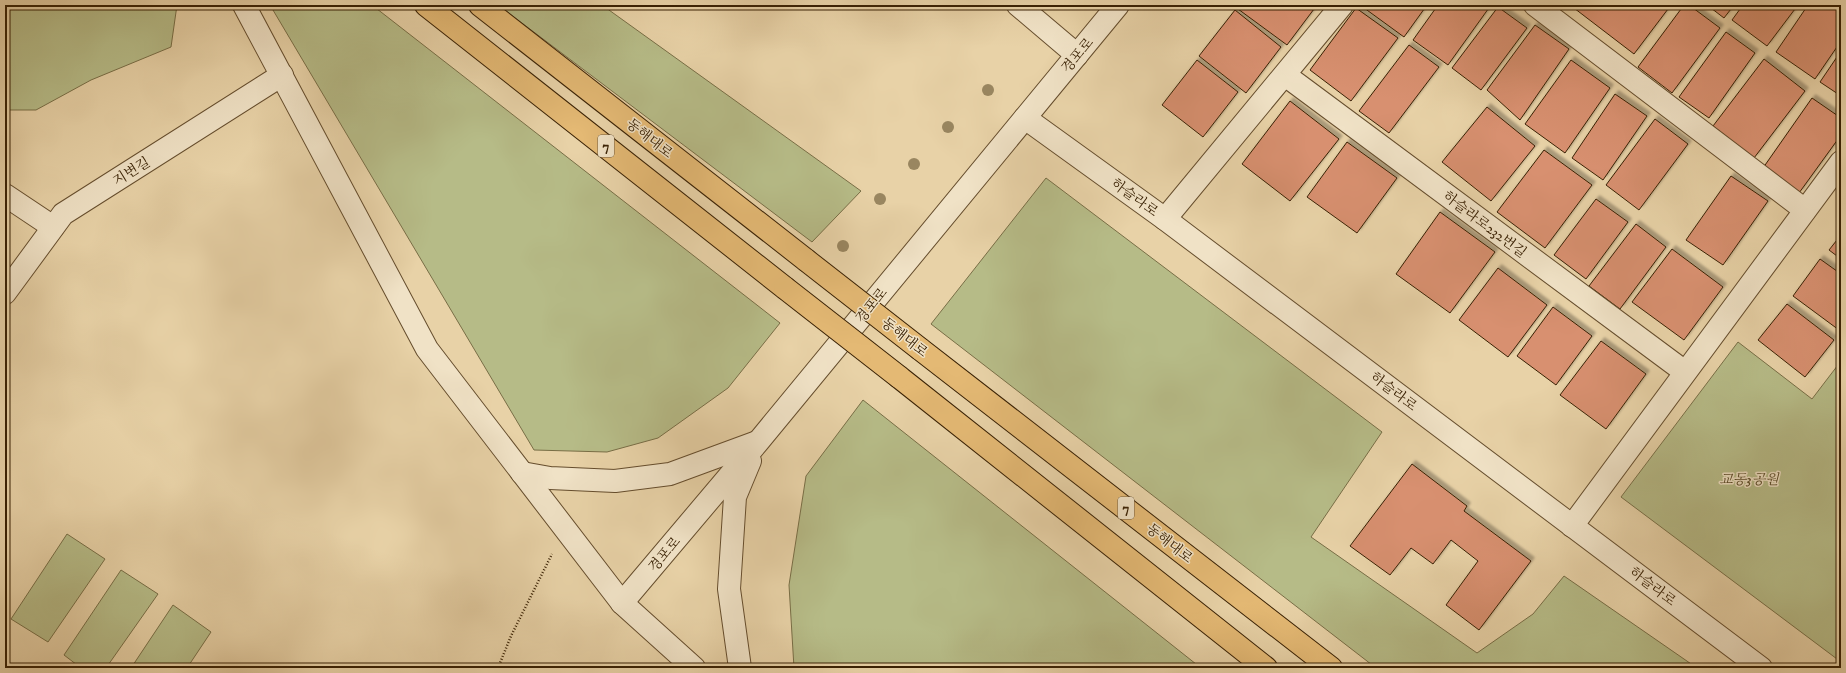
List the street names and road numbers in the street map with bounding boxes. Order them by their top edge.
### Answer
street label: 경포로 [1058,34,1098,77]
street label: 동해대로 [623,115,677,163]
road number: 7 [598,135,614,157]
street label: 지변길 [110,153,154,190]
street label: 하슬라로 [1107,175,1162,221]
street label: 하슬라로232번길 [1439,187,1530,262]
street label: 경포로 [852,284,892,327]
street label: 동해대로 [878,314,932,362]
street label: 하슬라로 [1366,368,1421,416]
road number: 7 [1118,497,1134,519]
street label: 동해대로 [1143,520,1197,568]
street label: 경포로 [645,533,685,576]
street label: 하슬라로 [1625,563,1680,611]

